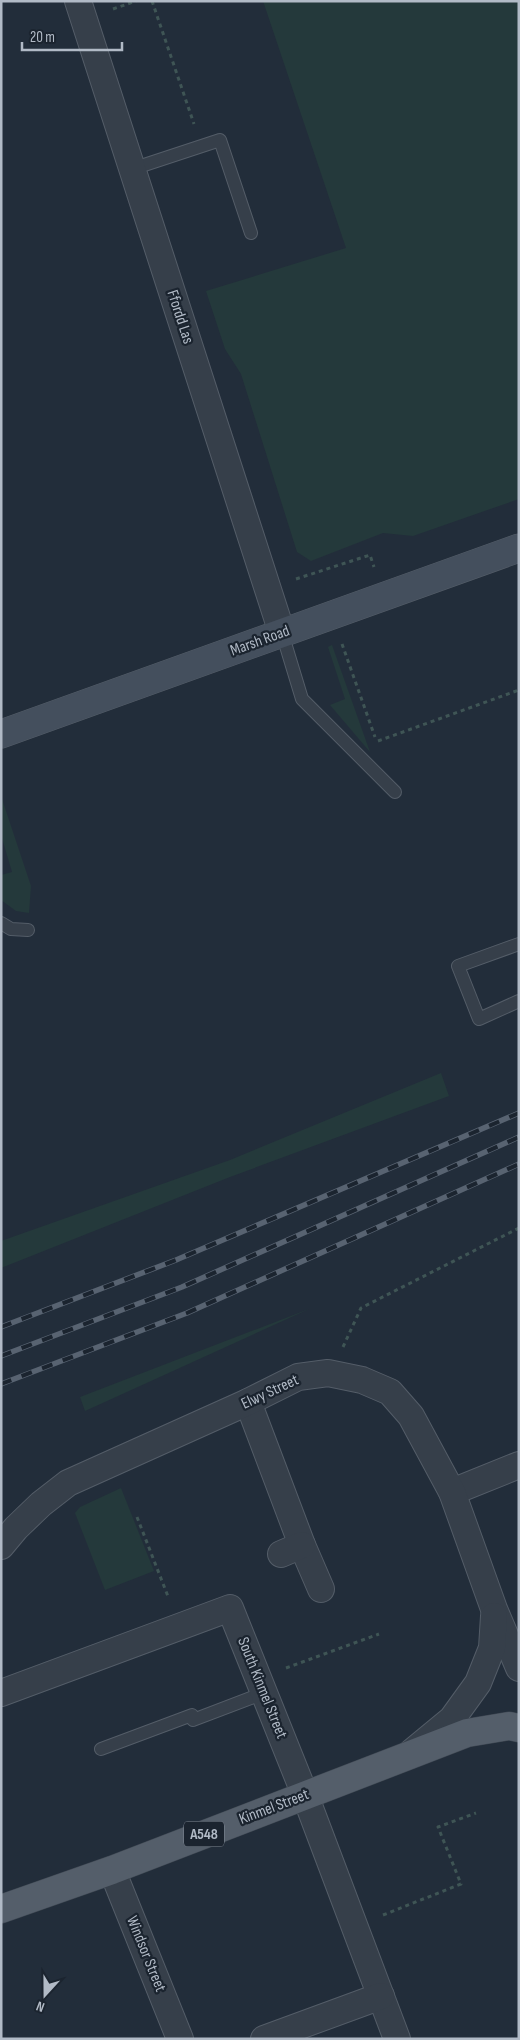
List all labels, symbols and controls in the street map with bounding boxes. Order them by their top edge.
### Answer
scale bar [22,20,122,52]
text: 20 m [30,28,55,47]
street label: Ffordd Las [162,288,198,346]
street label: Marsh Road [228,622,292,660]
street label: Elwy Street [238,1370,302,1414]
street label: South Kinmel Street [233,1635,291,1742]
street label: Kinmel Street [236,1785,312,1829]
road number: A548 [184,1822,224,1846]
street label: Windsor Street [122,1913,170,1995]
north arrow [20,1970,70,2020]
text: N [34,1997,47,2016]

